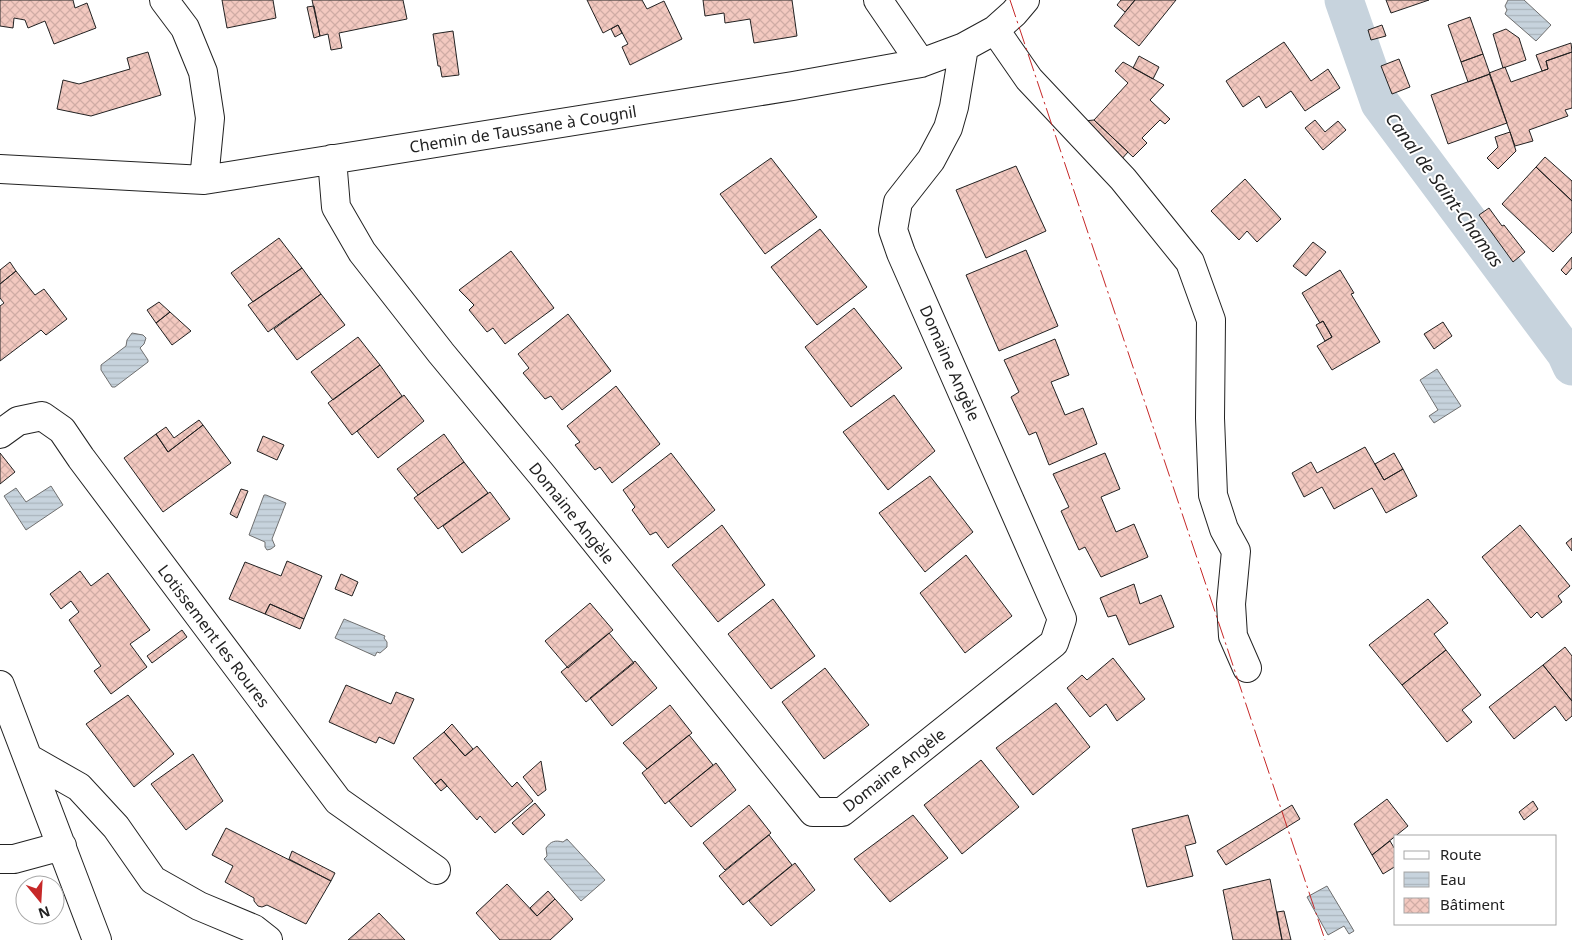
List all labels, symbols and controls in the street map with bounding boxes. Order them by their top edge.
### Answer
street label: Chemin de Taussane à Cougnil [408,100,638,158]
water label: Canal de Saint-Chamas [1380,107,1509,272]
street label: Domaine Angèle [915,302,985,424]
street label: Domaine Angèle [524,458,620,568]
street label: Lotissement les Roures [153,560,275,712]
street label: Domaine Angèle [838,723,950,817]
legend [1394,835,1557,925]
text: Route [1440,844,1482,864]
text: Eau [1440,869,1466,889]
north arrow [15,875,65,925]
text: Bâtiment [1440,894,1505,914]
text: N [36,902,53,924]

